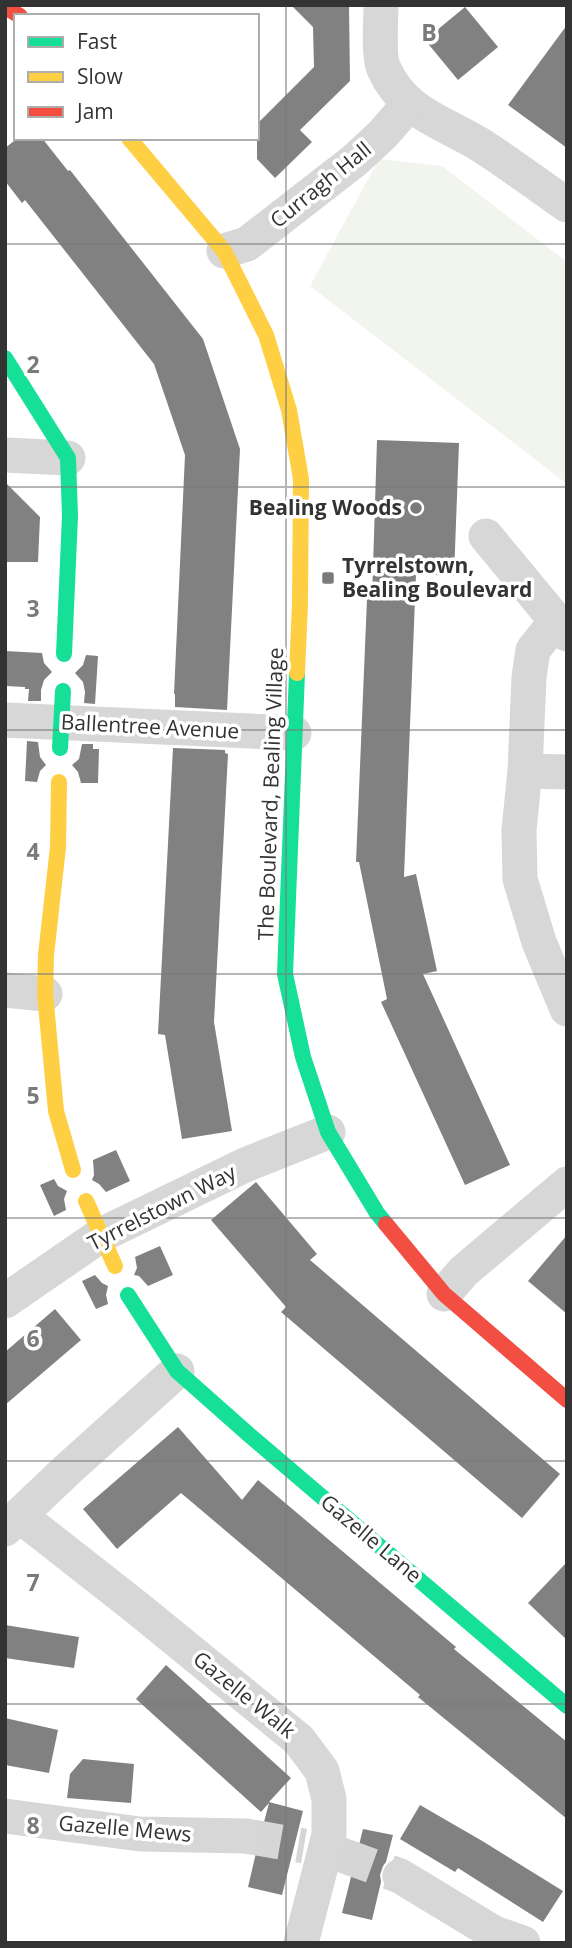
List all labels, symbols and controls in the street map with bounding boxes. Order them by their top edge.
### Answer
legend [14,14,259,140]
text: B [421,16,437,48]
text: Fast [77,27,117,55]
text: Slow [77,62,123,90]
text: Jam [75,97,114,125]
street label: Curragh Hall [264,135,377,234]
text: 2 [26,348,40,380]
place label: Bealing Woods [249,493,402,521]
marker: Bealing Woods [408,500,424,516]
place label: Tyrrelstown, Bealing Boulevard [342,551,532,603]
marker: Tyrrelstown, Bealing Boulevard [320,570,336,586]
text: 3 [26,592,40,624]
street label: The Boulevard, Bealing Village [251,647,289,941]
street label: Ballentree Avenue [60,707,240,745]
text: 4 [26,835,40,867]
text: 5 [26,1079,40,1111]
street label: Tyrrelstown Way [83,1157,241,1257]
text: 6 [26,1322,40,1354]
street label: Gazelle Lane [315,1488,428,1589]
text: 7 [26,1566,40,1598]
street label: Gazelle Walk [188,1644,302,1744]
street label: Gazelle Mews [57,1808,193,1848]
text: 8 [26,1809,40,1841]

